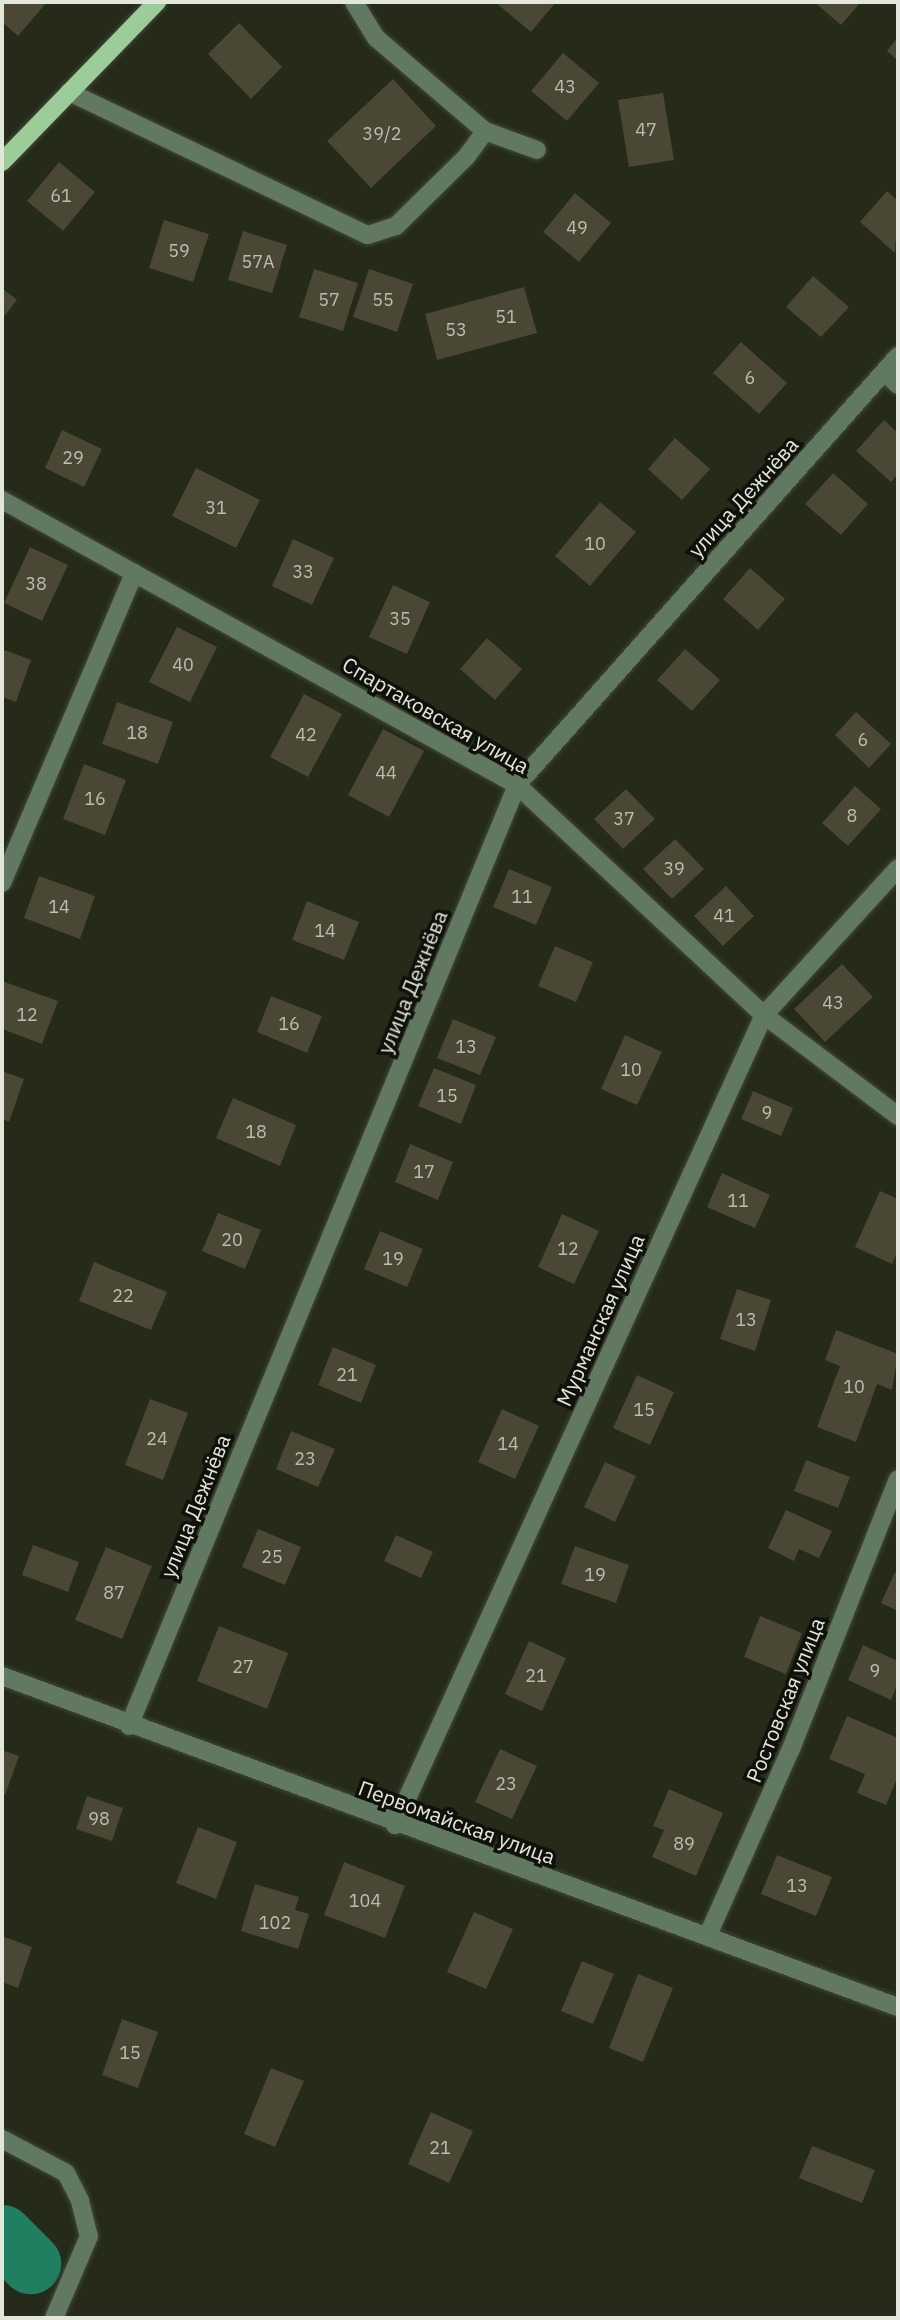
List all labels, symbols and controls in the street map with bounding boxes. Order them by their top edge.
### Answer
house number: 43 [554,76,576,98]
house number: 47 [635,119,657,141]
house number: 39/2 [362,123,402,145]
house number: 61 [50,185,72,207]
house number: 49 [566,217,588,239]
house number: 59 [168,240,190,262]
house number: 57А [241,251,275,273]
house number: 57 [318,289,340,311]
house number: 55 [372,289,394,311]
house number: 51 [495,306,517,328]
house number: 53 [445,319,467,341]
house number: 6 [745,367,755,389]
street label: улица Дежнёва [683,432,803,562]
house number: 29 [62,447,84,469]
house number: 31 [205,497,227,519]
house number: 10 [584,533,606,555]
house number: 33 [292,561,314,583]
house number: 38 [25,573,47,595]
house number: 35 [389,608,411,630]
street label: Спартаковская улица [338,651,534,779]
house number: 40 [172,654,194,676]
house number: 18 [126,722,148,744]
house number: 42 [295,724,317,746]
house number: 6 [858,729,868,751]
house number: 44 [375,762,397,784]
house number: 16 [84,788,106,810]
house number: 8 [847,805,857,827]
house number: 37 [613,808,635,830]
house number: 39 [663,858,685,880]
house number: 11 [511,886,533,908]
house number: 14 [48,896,70,918]
house number: 41 [713,905,735,927]
street label: улица Дежнёва [372,907,452,1057]
house number: 14 [314,920,336,942]
house number: 43 [822,992,844,1014]
house number: 12 [16,1004,38,1026]
house number: 16 [278,1013,300,1035]
house number: 13 [455,1036,477,1058]
house number: 10 [620,1059,642,1081]
house number: 15 [436,1085,458,1107]
house number: 9 [762,1102,772,1124]
house number: 18 [245,1121,267,1143]
house number: 17 [413,1161,435,1183]
house number: 11 [727,1190,749,1212]
house number: 20 [221,1229,243,1251]
street label: Мурманская улица [551,1230,649,1410]
house number: 12 [557,1238,579,1260]
house number: 19 [382,1248,404,1270]
house number: 22 [112,1285,134,1307]
house number: 13 [735,1309,757,1331]
house number: 21 [336,1364,358,1386]
house number: 10 [843,1376,865,1398]
house number: 15 [633,1399,655,1421]
house number: 24 [146,1428,168,1450]
street label: улица Дежнёва [155,1431,235,1581]
house number: 14 [497,1433,519,1455]
house number: 23 [294,1448,316,1470]
house number: 25 [261,1546,283,1568]
house number: 19 [584,1564,606,1586]
house number: 87 [103,1582,125,1604]
street label: Ростовская улица [740,1614,830,1786]
house number: 27 [232,1656,254,1678]
house number: 9 [870,1660,880,1682]
house number: 21 [525,1665,547,1687]
house number: 23 [495,1773,517,1795]
street label: Первомайская улица [355,1775,559,1869]
house number: 98 [88,1808,110,1830]
house number: 89 [673,1833,695,1855]
house number: 13 [786,1875,808,1897]
house number: 104 [349,1890,381,1912]
house number: 102 [259,1912,291,1934]
house number: 15 [119,2042,141,2064]
house number: 21 [429,2137,451,2159]

